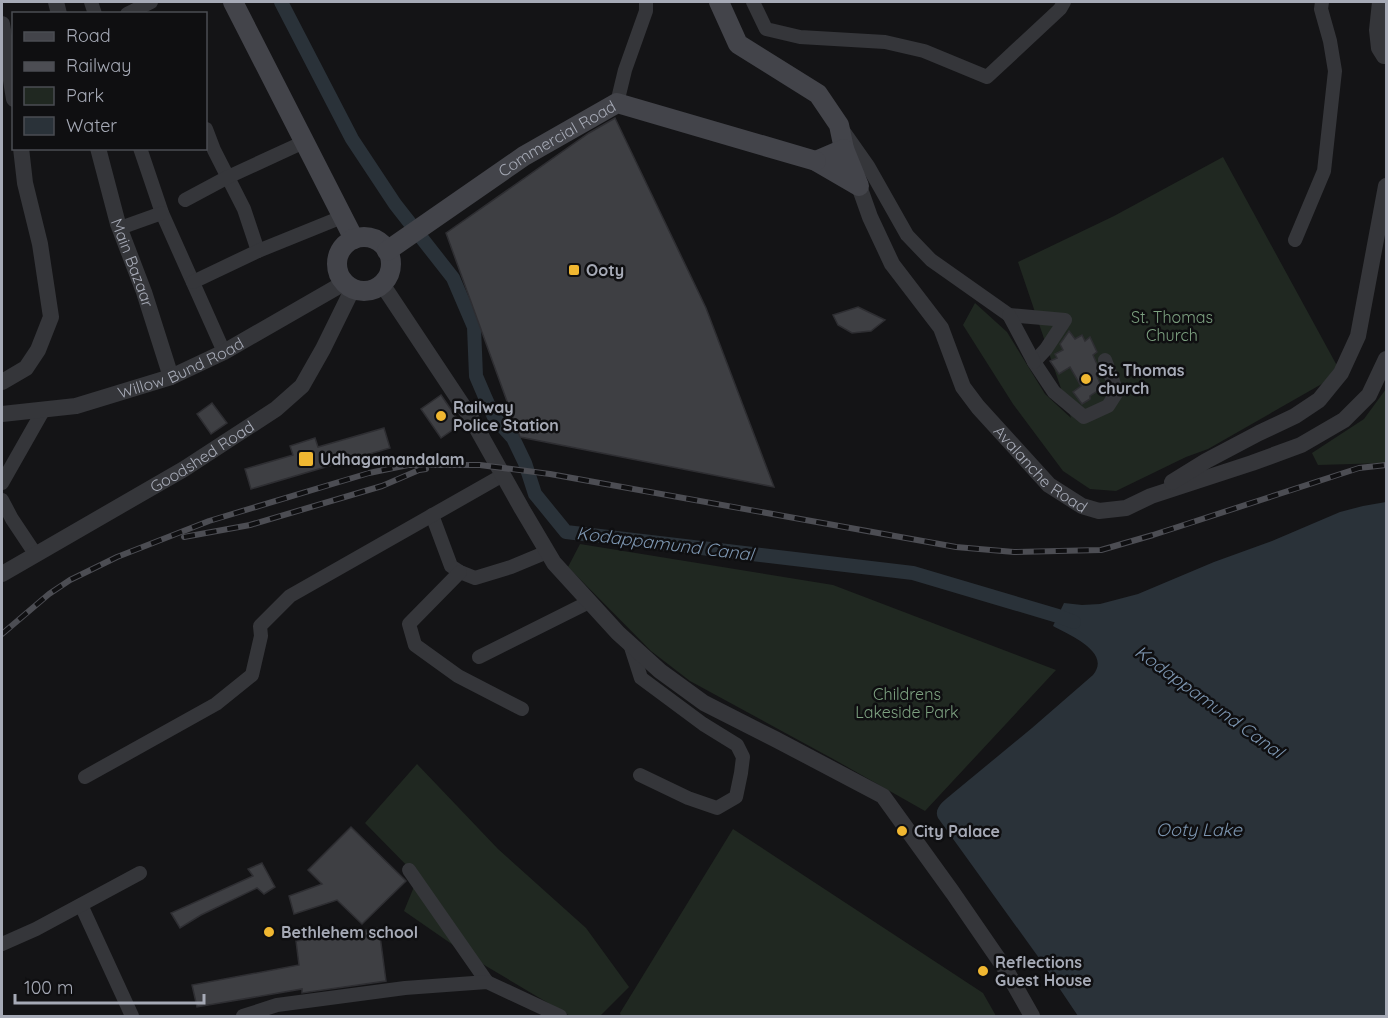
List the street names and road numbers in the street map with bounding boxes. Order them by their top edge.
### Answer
street label: Commercial Road [494,96,619,181]
street label: Main Bazaar [107,215,158,310]
street label: Willow Bund Road [115,333,247,403]
street label: Goodshed Road [146,416,258,497]
street label: Avalanche Road [989,421,1091,517]

